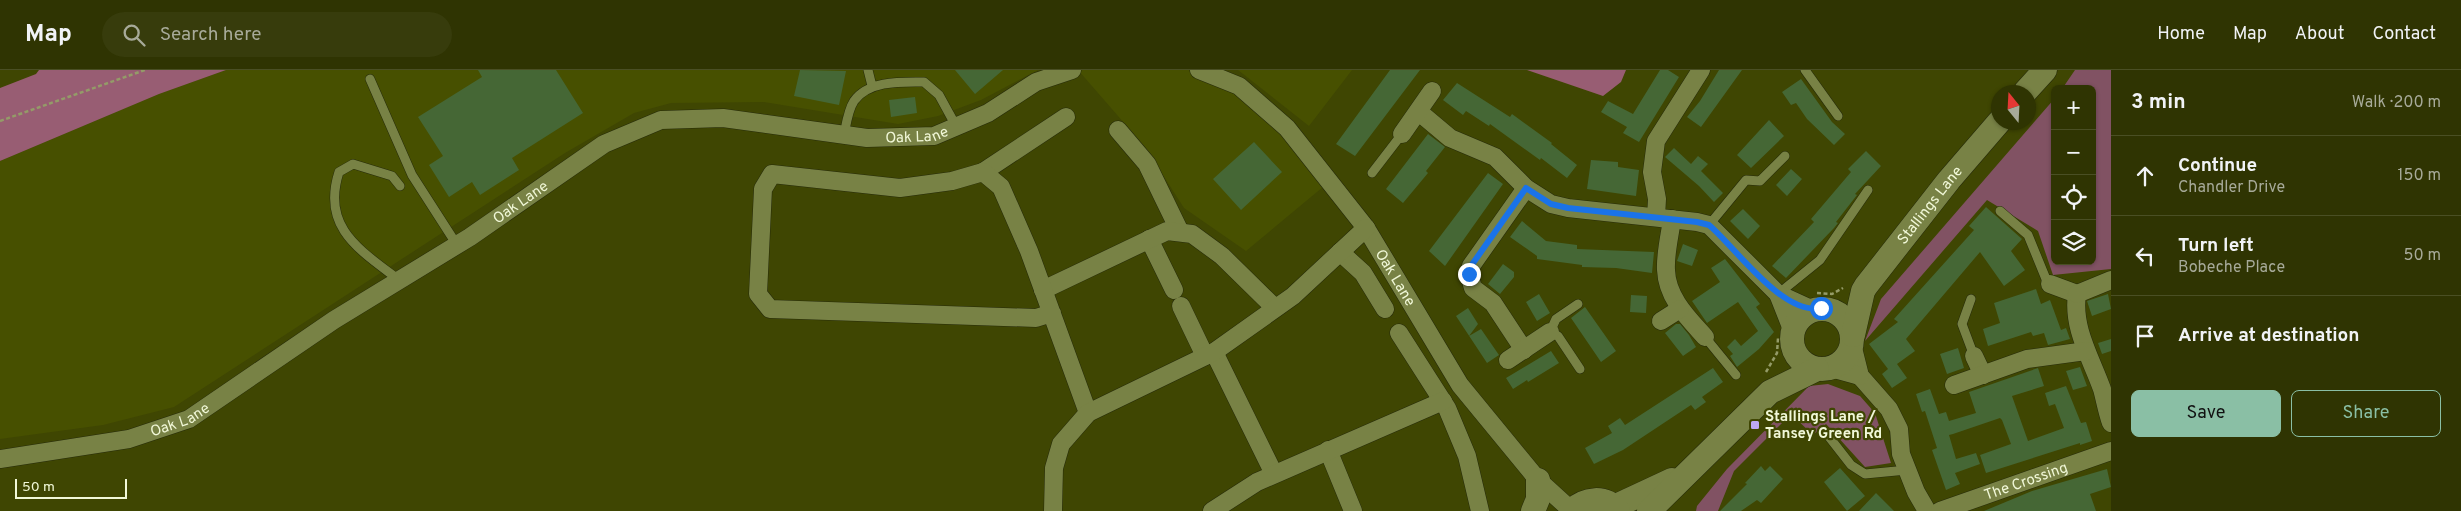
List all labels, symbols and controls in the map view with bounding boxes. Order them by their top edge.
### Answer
search box [102,12,452,57]
text: Map [25,20,72,50]
icon: search [120,21,148,49]
text: Search here [160,23,261,47]
text: Home [2157,23,2205,46]
text: Map [2233,23,2267,46]
text: About [2295,23,2344,46]
text: Contact [2372,23,2436,46]
north arrow [1991,85,2036,130]
map controls [2051,85,2096,265]
button: + [2051,85,2096,130]
text: 3 min [2131,89,2186,116]
text: Walk · 200 m [2352,93,2441,113]
street label: Oak Lane [885,123,952,148]
button: − [2051,130,2096,175]
text: Continue [2178,154,2257,178]
icon: ahead [2131,162,2159,190]
street label: Stallings Lane [1894,163,1968,249]
text: 150 m [2398,166,2441,186]
button: locate [2051,175,2096,220]
street label: Oak Lane [490,177,553,229]
text: Chandler Drive [2178,178,2285,198]
button: layers [2051,220,2096,265]
text: Turn left [2178,234,2254,258]
icon: left [2131,242,2159,270]
street label: Oak Lane [1370,246,1419,310]
text: 50 m [2404,246,2441,266]
text: Bobeche Place [2178,258,2285,278]
route end [1458,263,1481,286]
route start [1810,297,1833,320]
icon: arrive [2131,322,2159,350]
text: Arrive at destination [2178,324,2359,348]
button: Save [2131,390,2281,437]
button: Share [2291,390,2441,437]
street label: Oak Lane [148,399,214,442]
place label: Stallings Lane / Tansey Green Rd [1765,408,1882,444]
marker: Stallings Lane / Tansey Green Rd [1749,419,1761,431]
street label: The Crossing [1982,459,2071,506]
scale bar [15,476,128,499]
text: 50 m [22,479,55,496]

